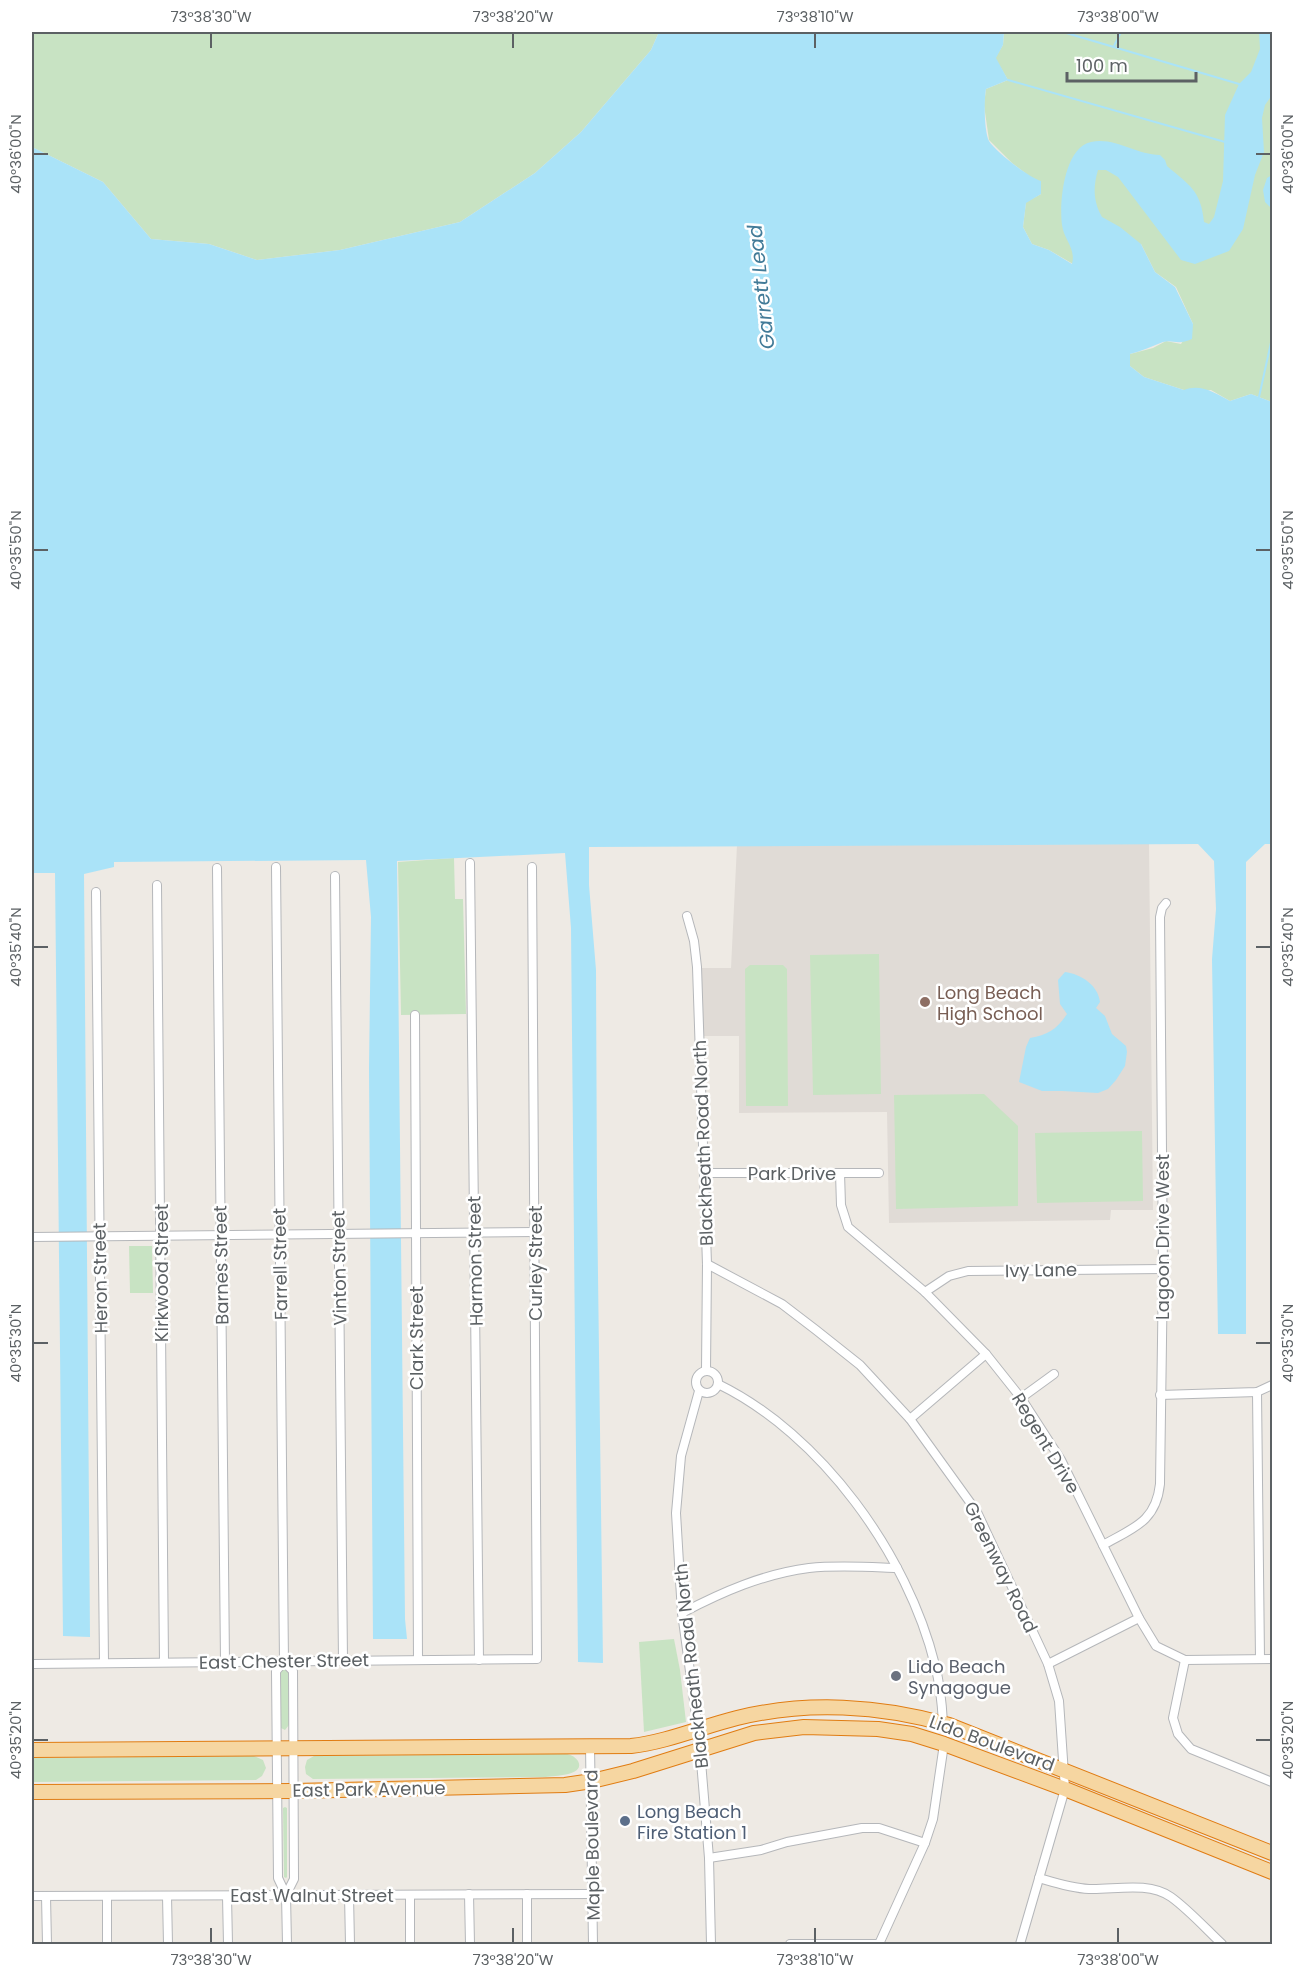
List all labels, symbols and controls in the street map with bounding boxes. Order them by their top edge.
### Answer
text: 73°38'30"W [170,6,252,27]
text: 73°38'20"W [473,6,554,27]
text: 73°38'10"W [776,6,854,27]
text: 73°38'00"W [1077,6,1159,27]
scale bar [1067,45,1196,83]
text: 100 m [1076,53,1128,78]
text: 40°36'00"N [5,114,26,194]
text: 40°36'00"N [1277,114,1298,194]
water label: Garrett Lead [740,223,781,351]
text: 40°35'50"N [5,510,26,590]
text: 40°35'50"N [1277,510,1298,590]
text: 40°35'40"N [5,907,26,987]
text: 40°35'40"N [1277,907,1298,987]
place label: Long Beach High School [937,980,1043,1026]
marker: Long Beach High School [918,995,932,1009]
street label: Blackheath Road North [687,1040,719,1246]
street label: Lagoon Drive West [1150,1154,1175,1320]
street label: Park Drive [748,1161,836,1186]
street label: Harmon Street [461,1196,489,1326]
street label: Kirkwood Street [149,1204,174,1342]
street label: Barnes Street [207,1205,235,1325]
street label: Curley Street [523,1205,548,1321]
street label: Farrell Street [267,1208,293,1320]
street label: Vinton Street [325,1210,353,1326]
street label: Heron Street [87,1222,113,1334]
street label: Ivy Lane [1005,1257,1077,1283]
street label: Clark Street [404,1286,429,1390]
text: 40°35'30"N [5,1304,26,1382]
text: 40°35'30"N [1277,1304,1298,1382]
street label: Regent Drive [1006,1388,1086,1498]
street label: Greenway Road [958,1497,1044,1637]
street label: Blackheath Road North [668,1562,714,1770]
street label: East Chester Street [199,1647,369,1675]
place label: Lido Beach Synagogue [908,1654,1011,1700]
marker: Lido Beach Synagogue [889,1669,903,1683]
text: 40°35'20"N [5,1701,26,1779]
text: 40°35'20"N [1277,1701,1298,1779]
street label: Lido Boulevard [926,1709,1058,1777]
street label: Maple Boulevard [578,1769,606,1921]
street label: East Park Avenue [292,1775,446,1803]
place label: Long Beach Fire Station 1 [637,1799,747,1845]
marker: Long Beach Fire Station 1 [618,1814,632,1828]
street label: East Walnut Street [230,1883,394,1908]
text: 73°38'30"W [170,1949,252,1970]
text: 73°38'20"W [473,1949,554,1970]
text: 73°38'10"W [776,1949,854,1970]
text: 73°38'00"W [1077,1949,1159,1970]

